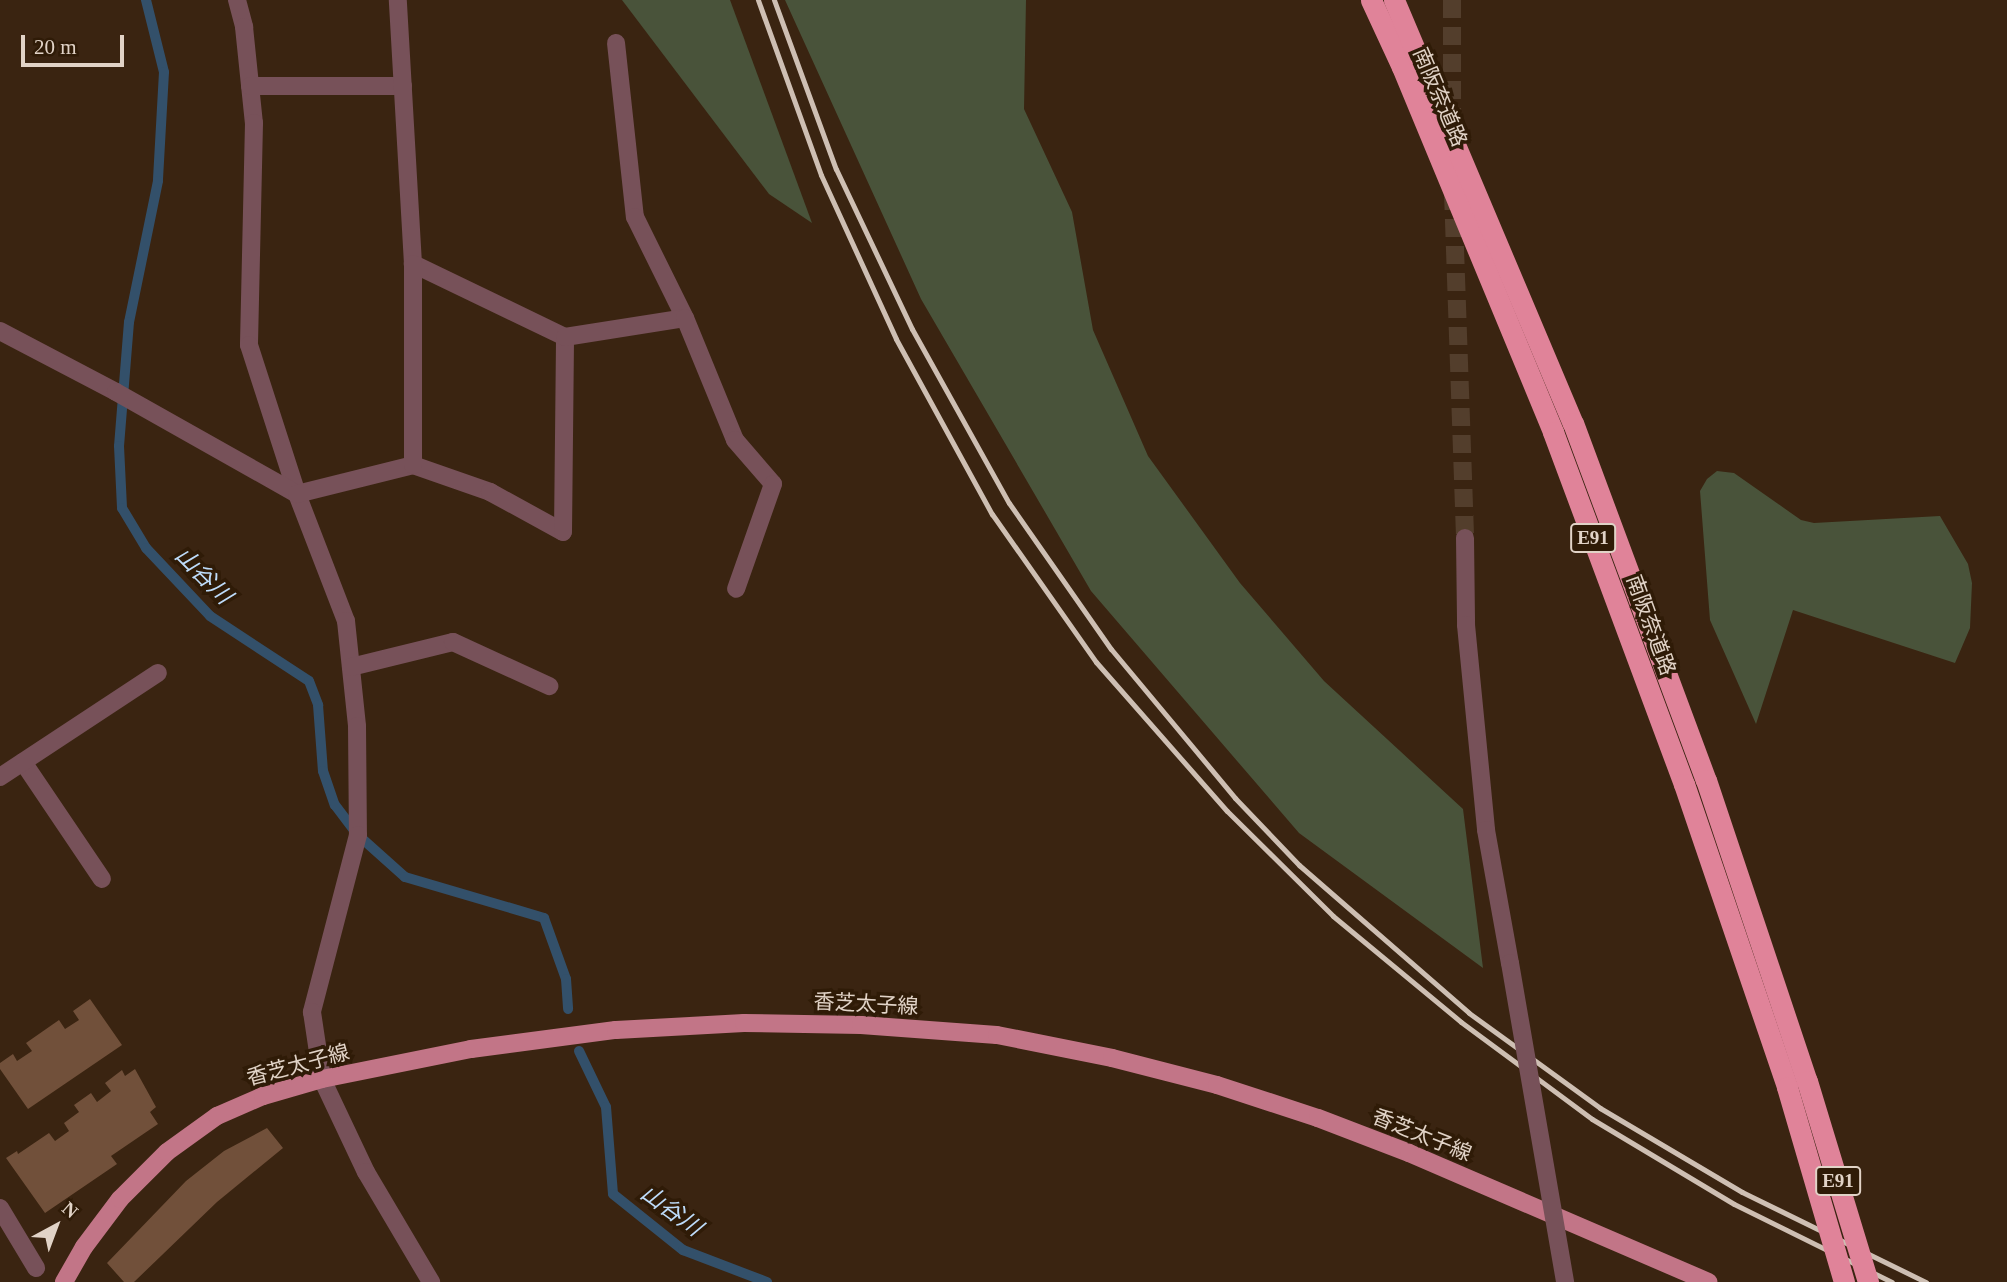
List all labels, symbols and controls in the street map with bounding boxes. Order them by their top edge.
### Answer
scale bar [24,21,128,65]
text: 20 m [34,35,77,59]
street label: 南阪奈道路 [1408,44,1472,150]
road number: E91 [1568,523,1618,554]
water label: 山谷川 [169,542,237,610]
street label: 南阪奈道路 [1621,571,1681,679]
street label: 香芝太子線 [813,989,919,1019]
street label: 香芝太子線 [244,1039,352,1091]
street label: 香芝太子線 [1369,1104,1475,1166]
road number: E91 [1814,1166,1862,1196]
water label: 山谷川 [635,1180,707,1242]
north arrow [21,1191,91,1261]
text: N [58,1197,82,1222]

